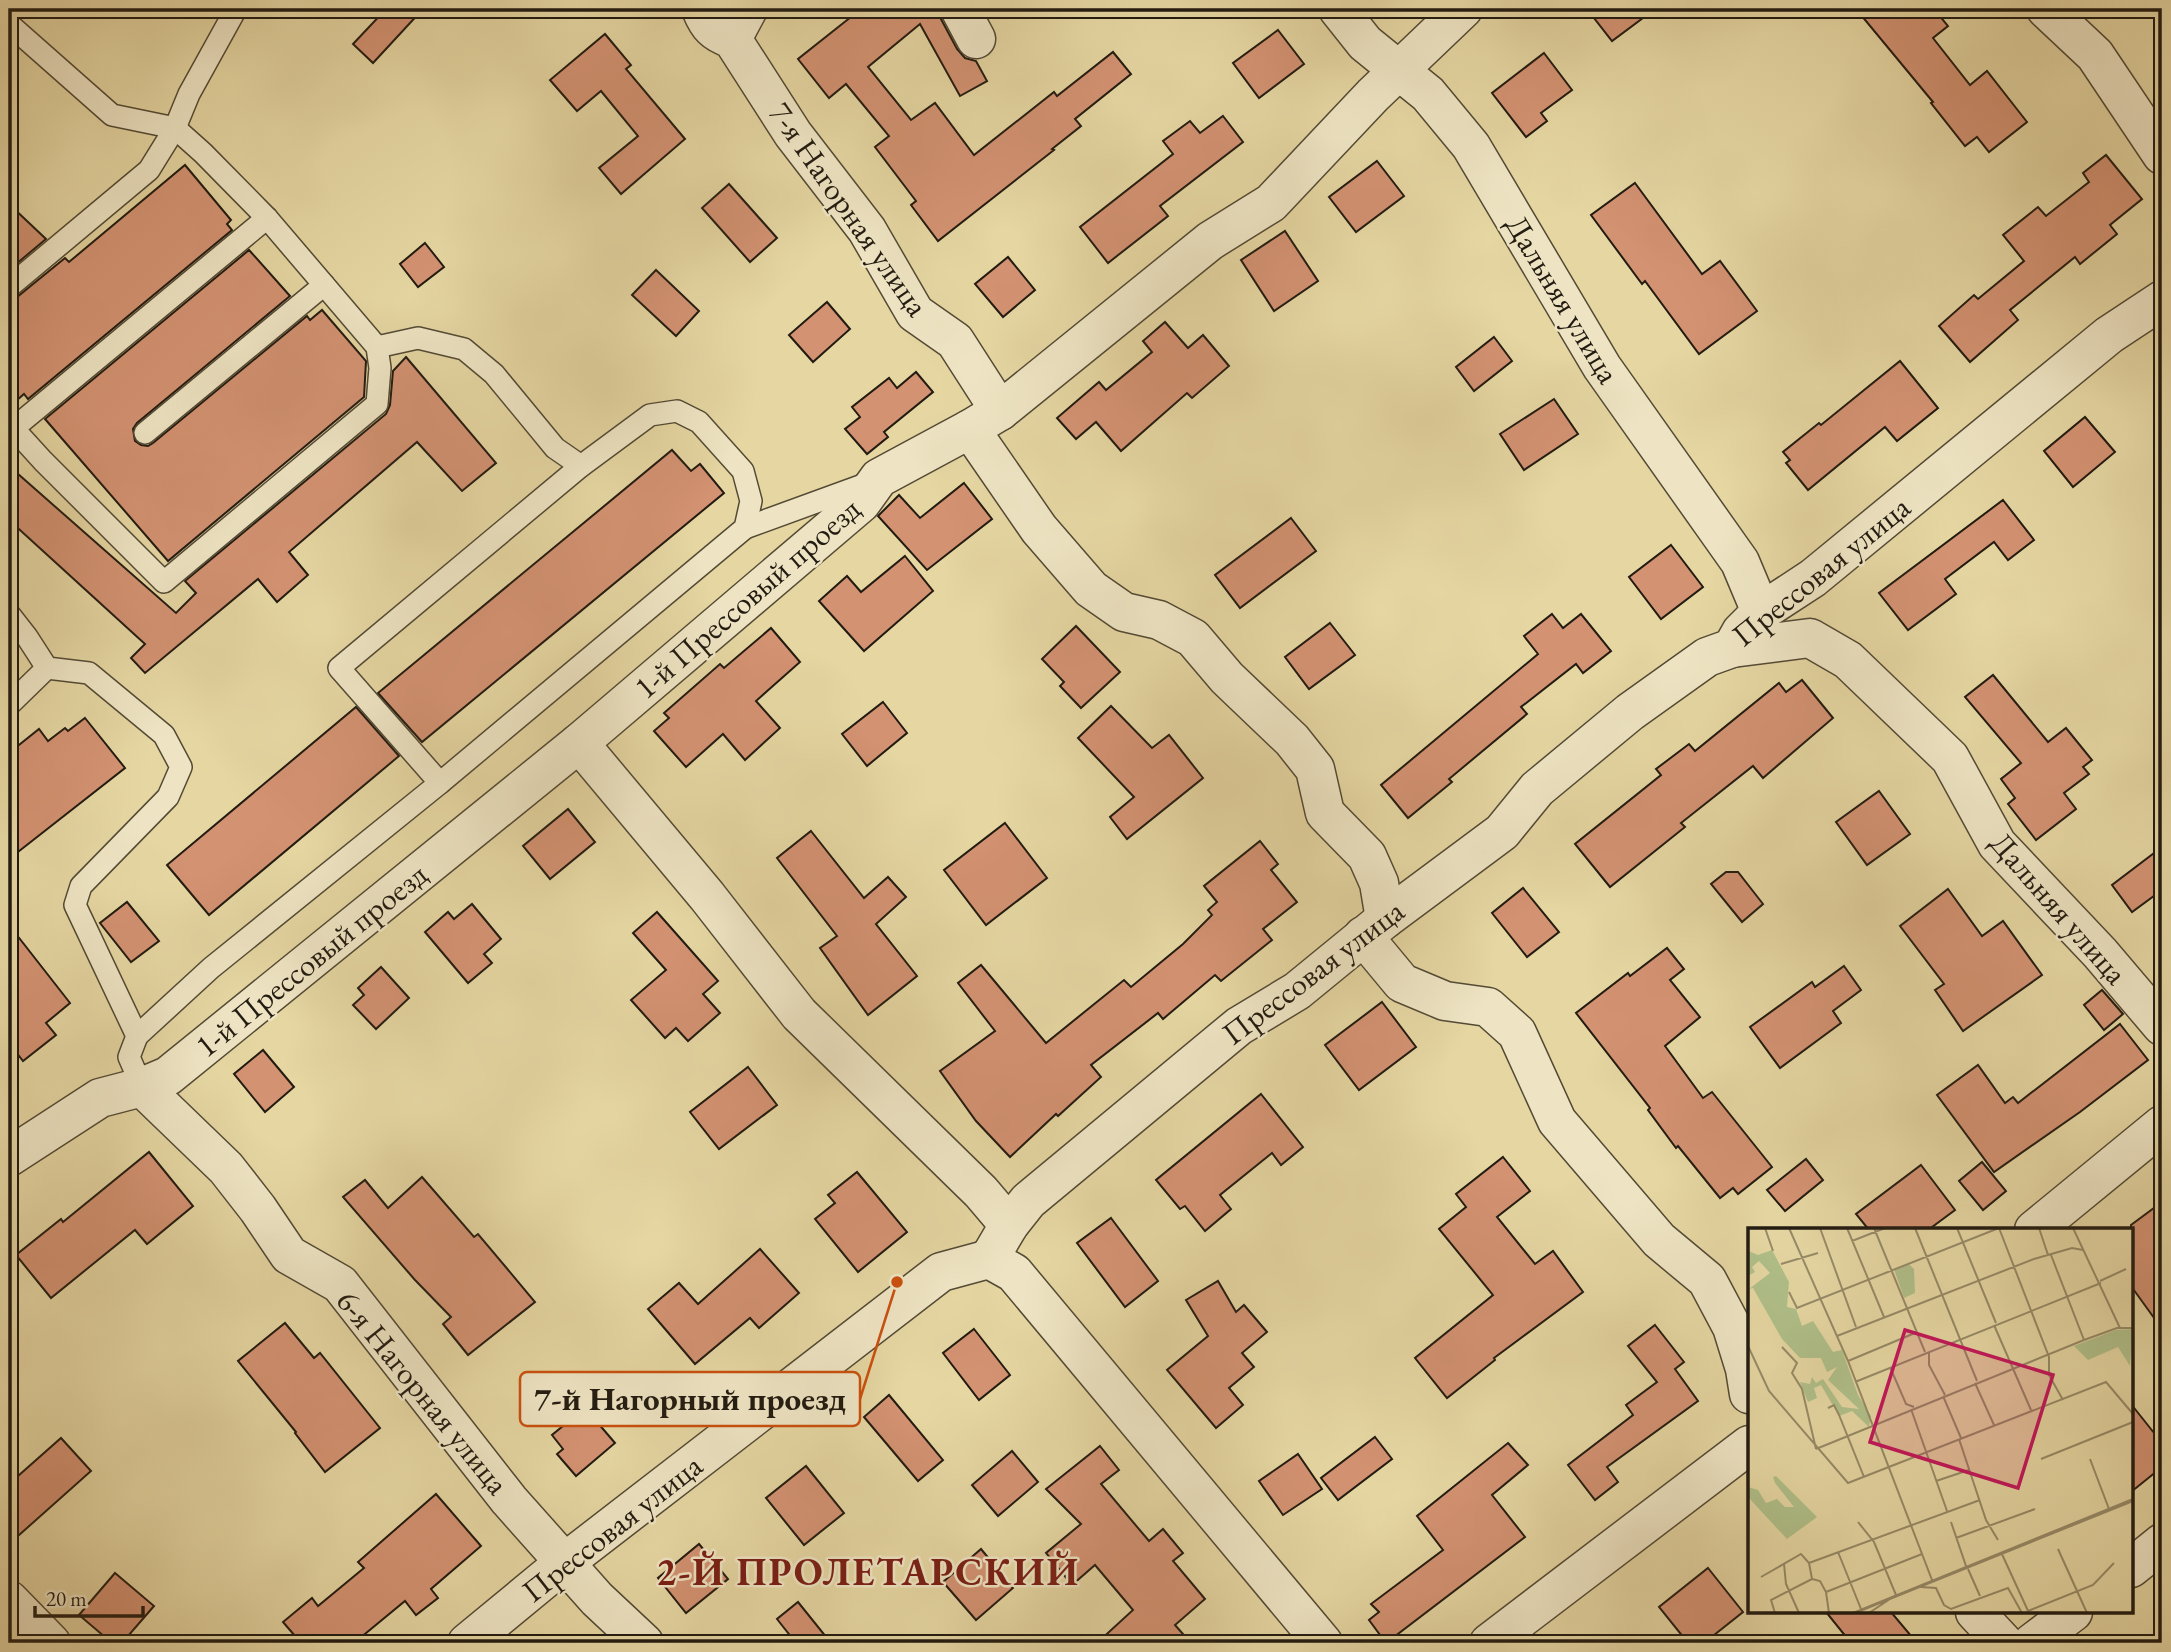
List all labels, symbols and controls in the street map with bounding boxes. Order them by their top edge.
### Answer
street label: 7-я Нагорная улица [759,94,939,325]
street label: Дальняя улица [1496,207,1630,391]
street label: Прессовая улица [1723,486,1919,656]
street label: 1-й Прессовый проезд [625,488,869,708]
street label: Дальняя улица [1981,823,2137,993]
street label: 1-й Прессовый проезд [186,853,436,1067]
street label: Прессовая улица [1213,890,1413,1054]
inset map [1748,1228,2132,1614]
street label: 6-я Нагорная улица [327,1281,519,1503]
callout: 7-й Нагорный проезд [520,1372,860,1426]
text: 7-й Нагорный проезд [534,1377,846,1420]
street label: Прессовая улица [513,1444,711,1612]
district label: 2-Й ПРОЛЕТАРСКИЙ [656,1547,1080,1596]
scale bar [35,1575,144,1619]
text: 20 m [46,1585,87,1612]

